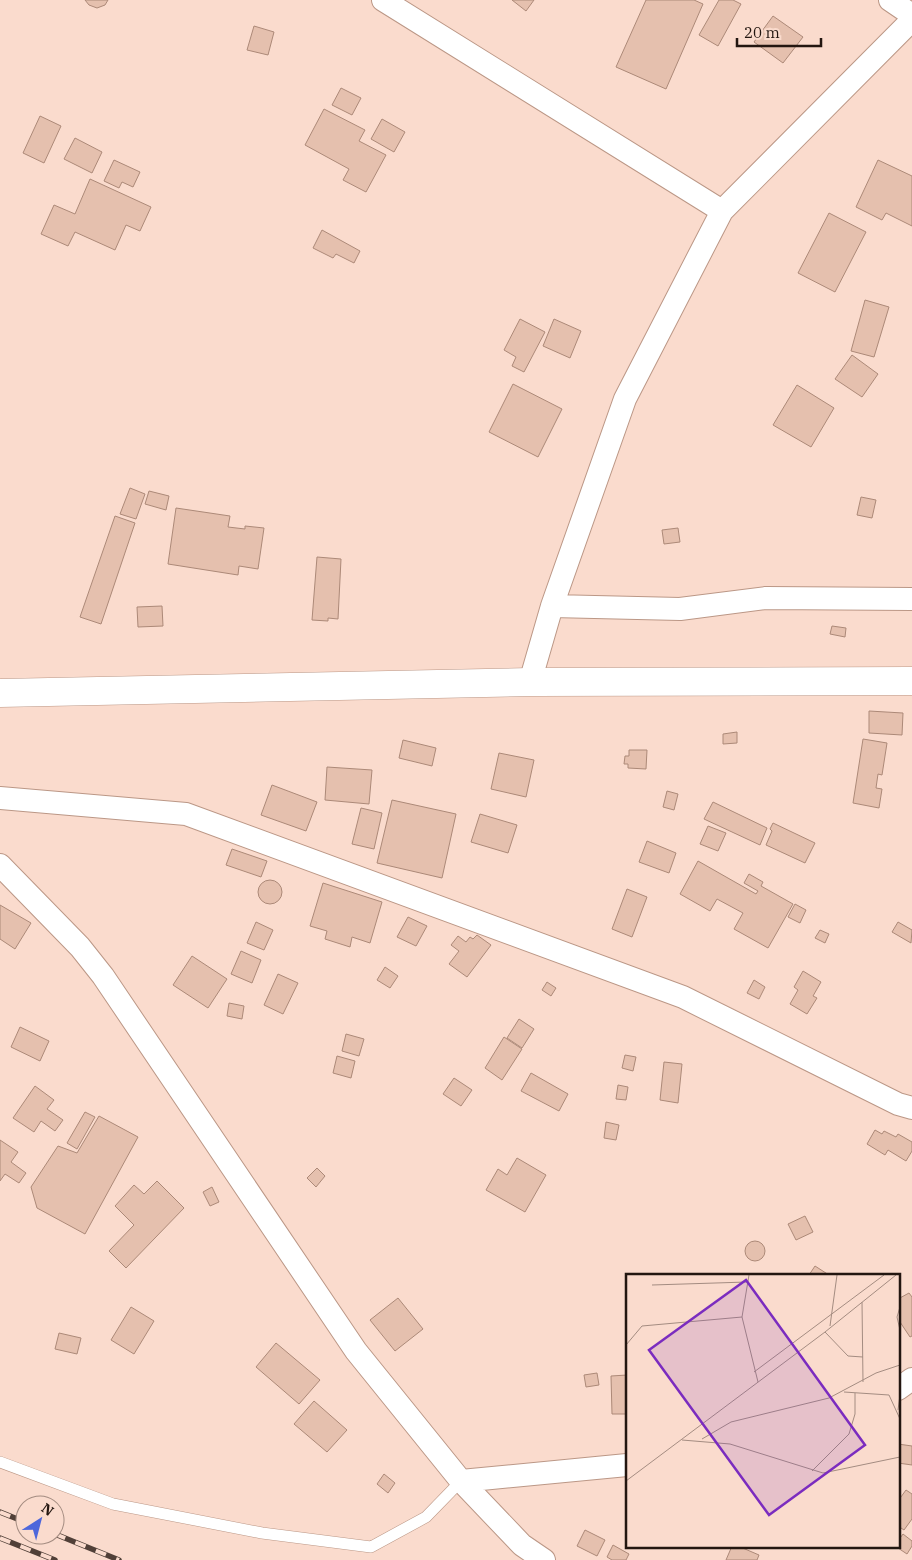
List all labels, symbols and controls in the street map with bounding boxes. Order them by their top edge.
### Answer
scale bar [737,15,821,47]
text: 20 m [744,23,780,42]
inset map [626,1274,900,1548]
north arrow [15,1495,65,1545]
text: N [38,1499,57,1520]

